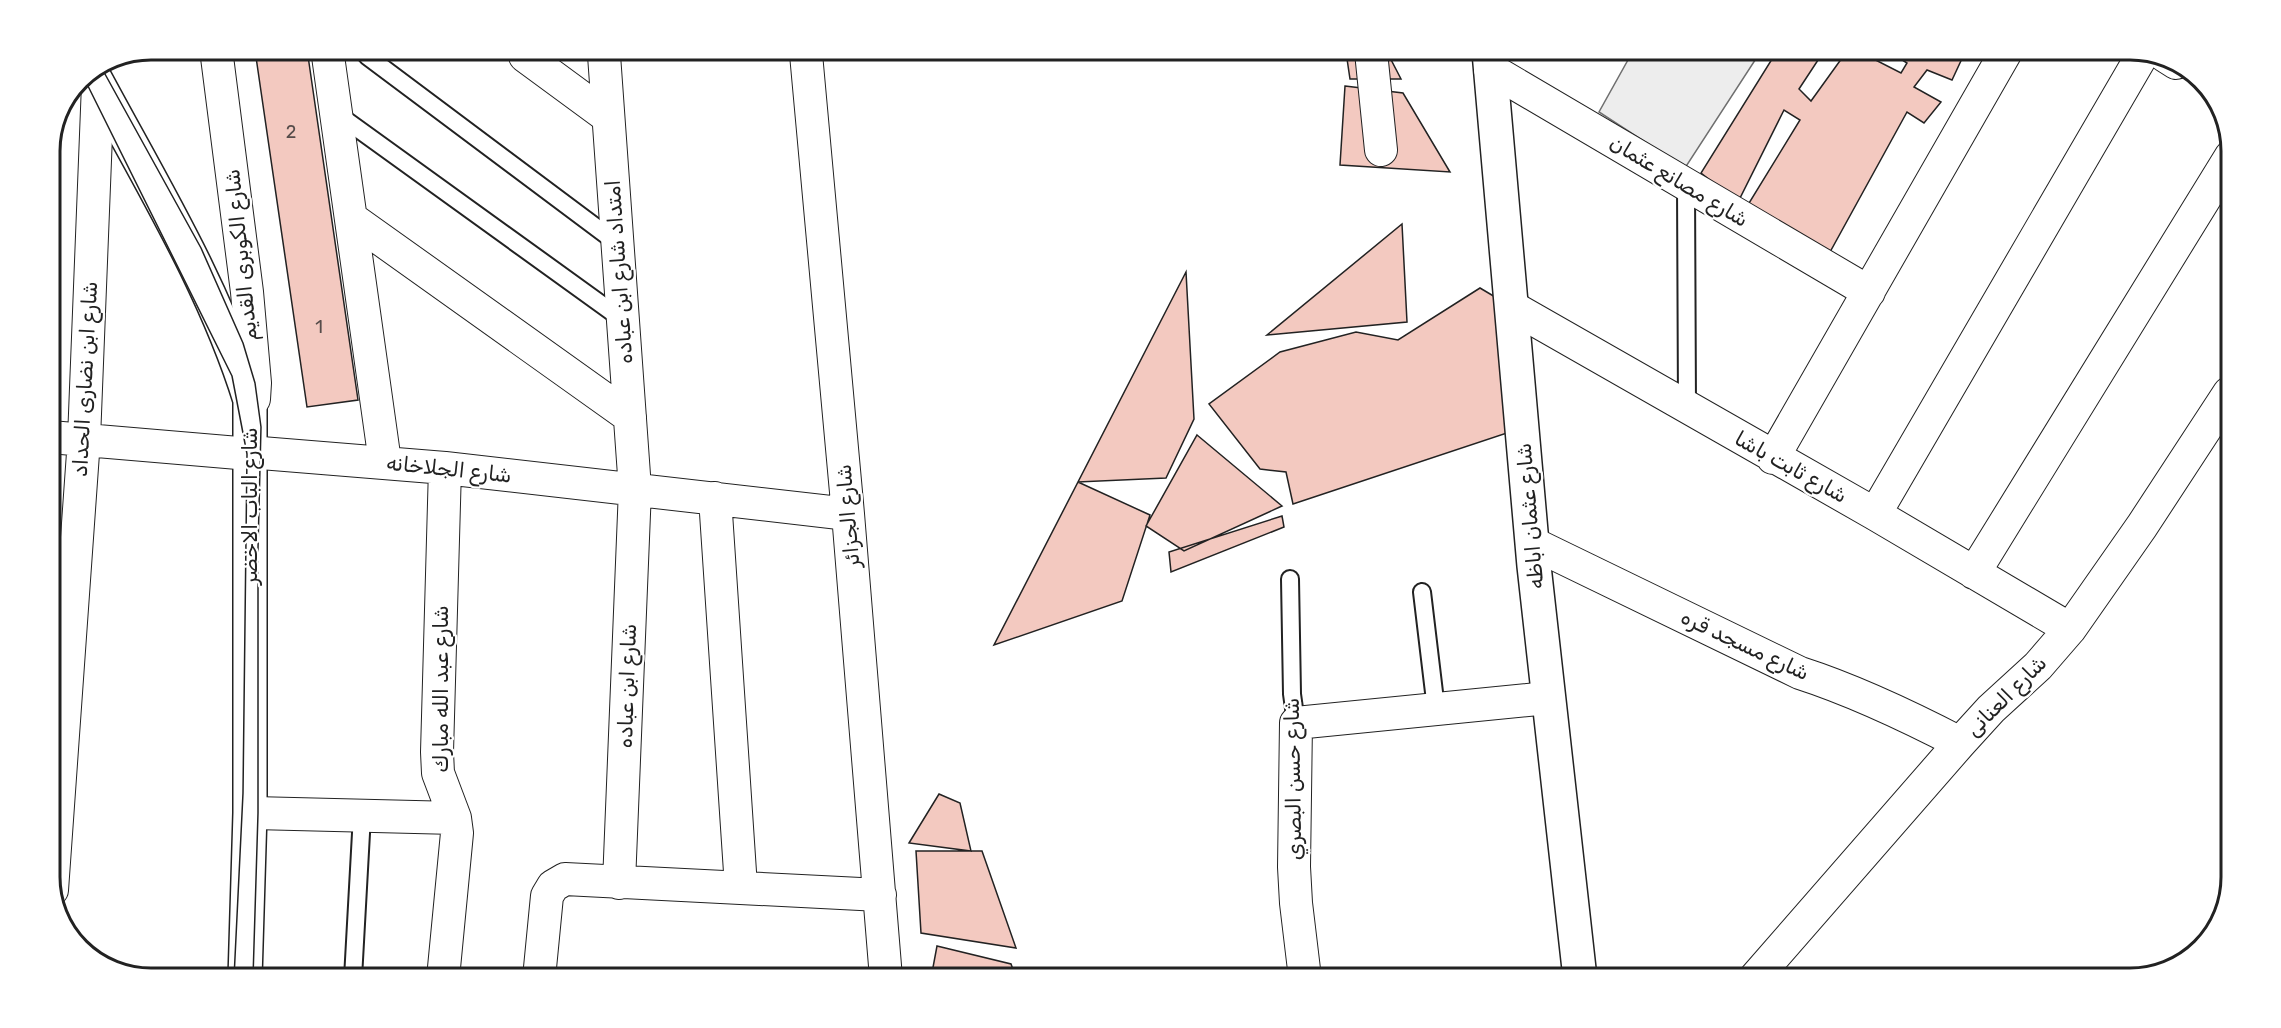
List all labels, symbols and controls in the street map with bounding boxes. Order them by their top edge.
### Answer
house number: 2 [286,121,296,143]
street label: شارع مصانع عثمان [1604,129,1753,234]
street label: شارع الكوبرى القديم [219,168,264,342]
street label: امتداد شارع ابن عباده [600,179,639,365]
street label: شارع ابن نضارى الحداد [67,281,104,478]
house number: 1 [315,316,323,338]
street label: شارع ثابت باشا [1730,425,1852,510]
street label: شارع الباب الاخضر [237,427,264,587]
street label: شارع عثمان اباظه [1511,442,1550,590]
street label: شارع الجلاخانه [385,449,513,489]
street label: شارع الجزائر [831,463,867,571]
street label: شارع مسجد قره [1676,604,1813,687]
street label: شارع عبد الله مبارك [428,605,455,773]
street label: شارع ابن عباده [612,623,643,749]
street label: شارع العنانى [1960,650,2053,743]
street label: شارع حسن البصري [1279,697,1308,860]

